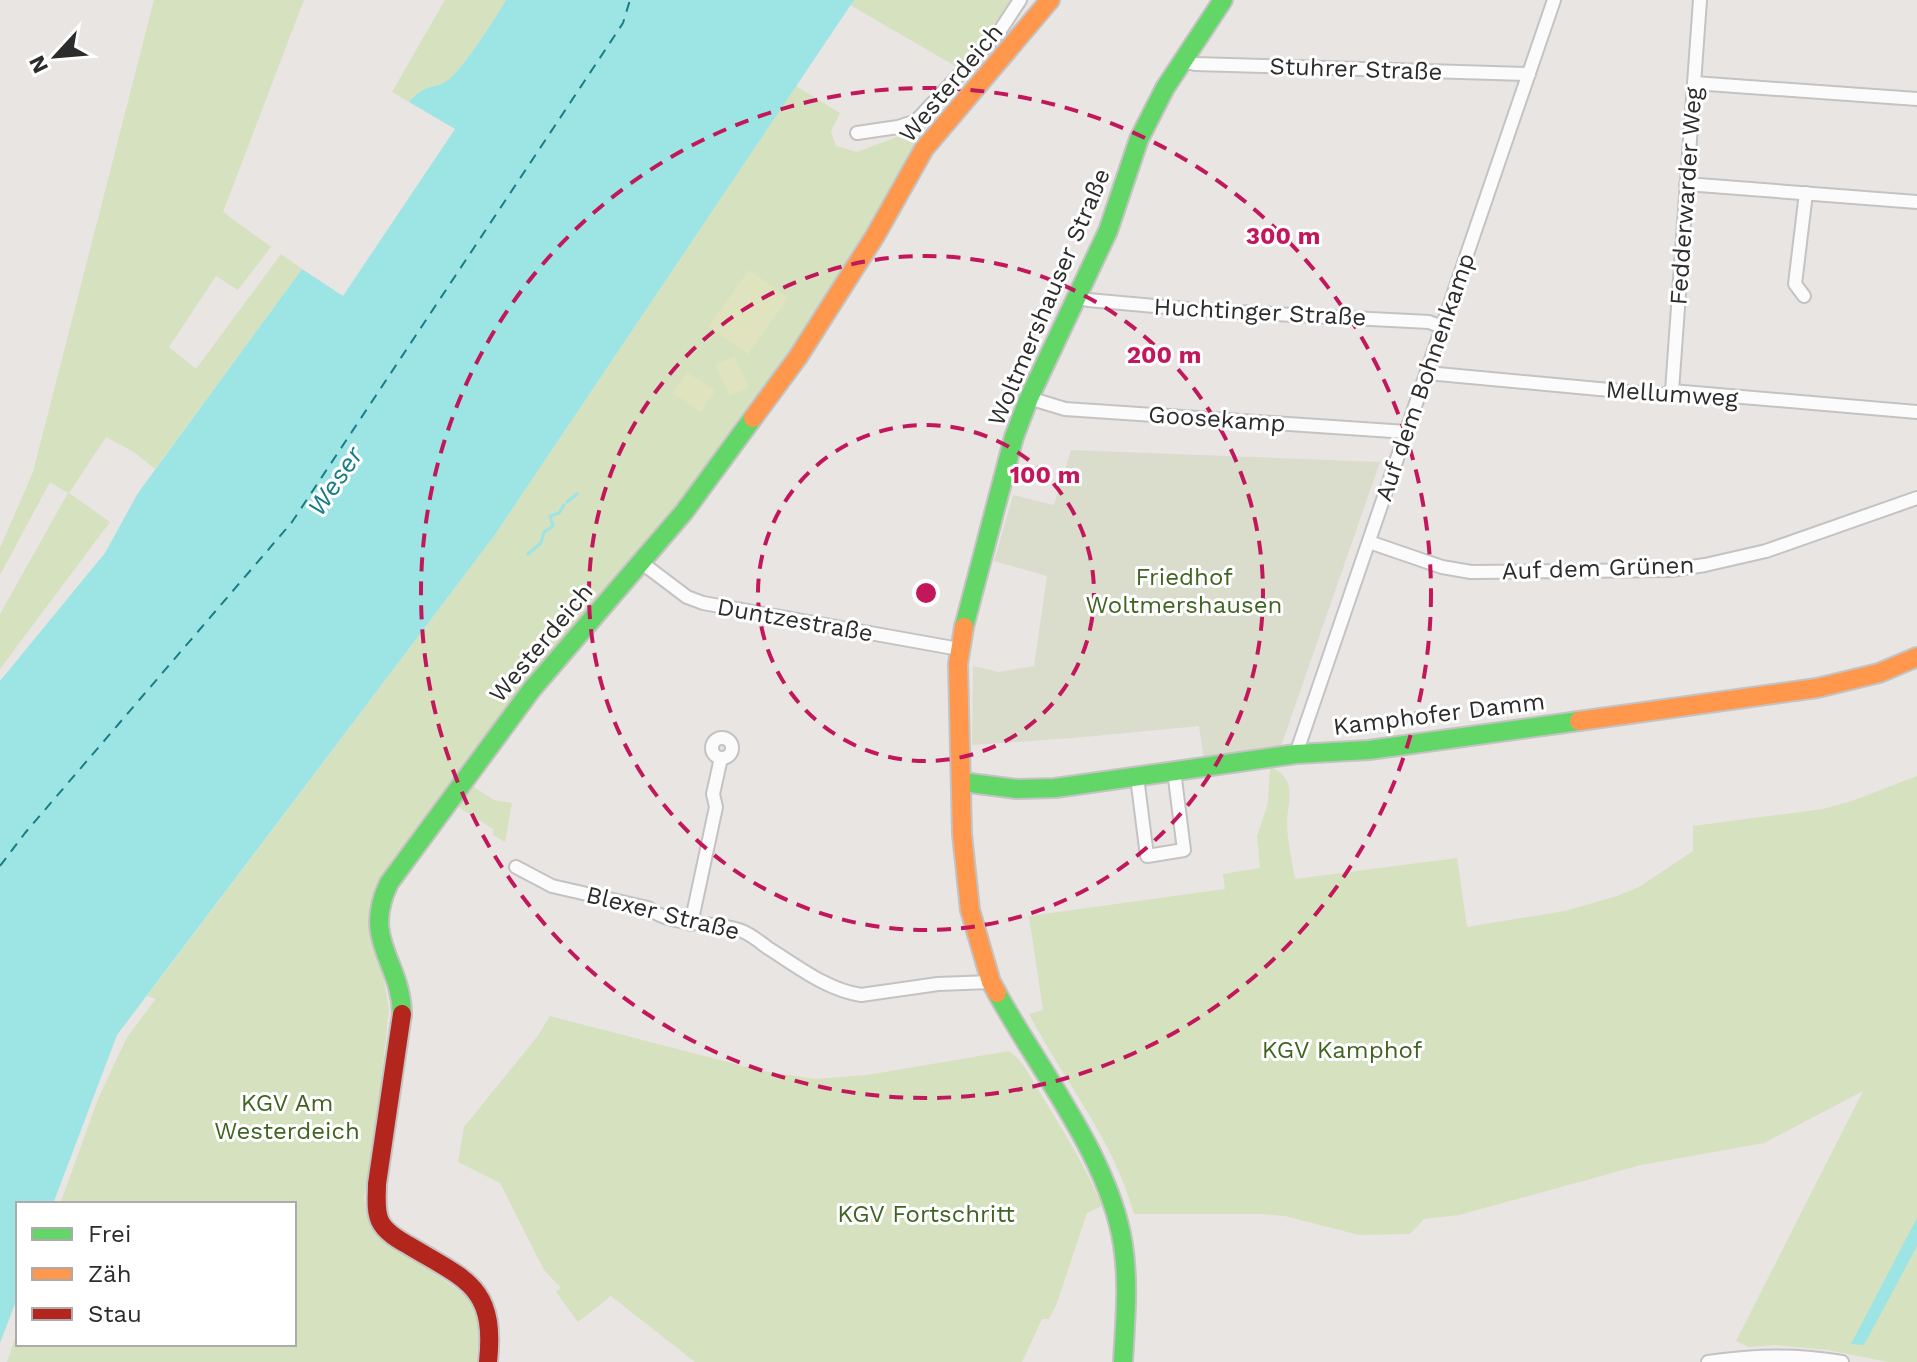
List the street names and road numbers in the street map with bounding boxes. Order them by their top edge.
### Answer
street label: Westerdeich [893,18,1009,148]
street label: Stuhrer Straße [1269,52,1443,86]
street label: Fedderwarder Weg [1664,86,1708,306]
street label: Woltmershauser Straße [982,164,1116,430]
street label: Auf dem Bohnenkamp [1369,249,1481,505]
street label: Huchtinger Straße [1153,292,1367,332]
street label: Mellumweg [1605,375,1739,413]
street label: Goosekamp [1147,400,1287,438]
street label: Auf dem Grünen [1501,551,1695,585]
street label: Westerdeich [483,578,599,708]
street label: Duntzestraße [715,593,875,647]
street label: Kamphofer Damm [1332,687,1546,741]
street label: Blexer Straße [583,880,743,946]

